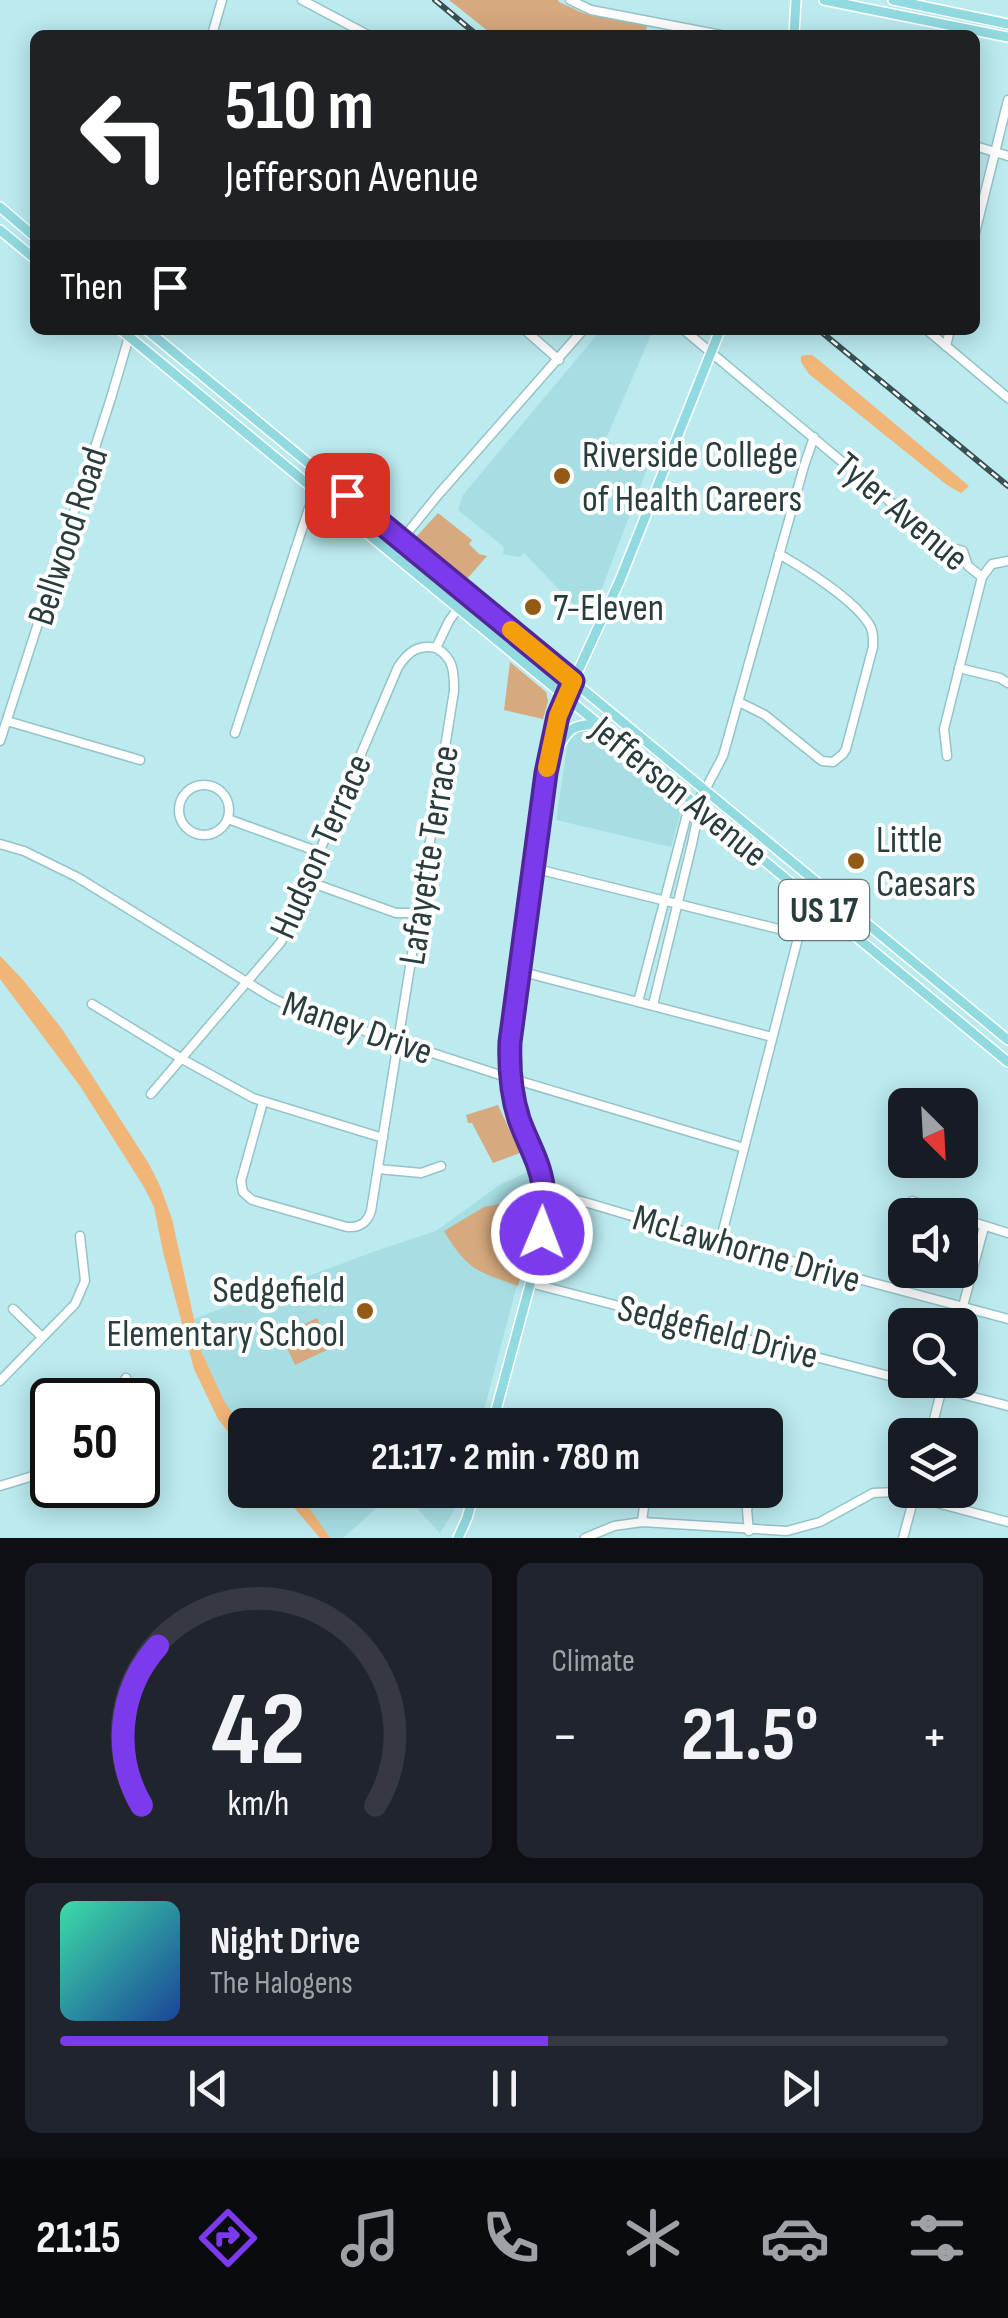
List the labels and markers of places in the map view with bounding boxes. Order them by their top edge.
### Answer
place label: Riverside College of Health Careers [582,433,802,522]
pin [305,453,390,538]
marker: Riverside College of Health Careers [551,465,573,487]
place label: 7-Eleven [553,586,664,631]
marker: 7-Eleven [522,596,544,618]
place label: Little Caesars [876,818,976,907]
marker: Little Caesars [845,850,867,872]
place label: Sedgefield Elementary School [107,1268,345,1357]
marker: Sedgefield Elementary School [354,1300,376,1322]

